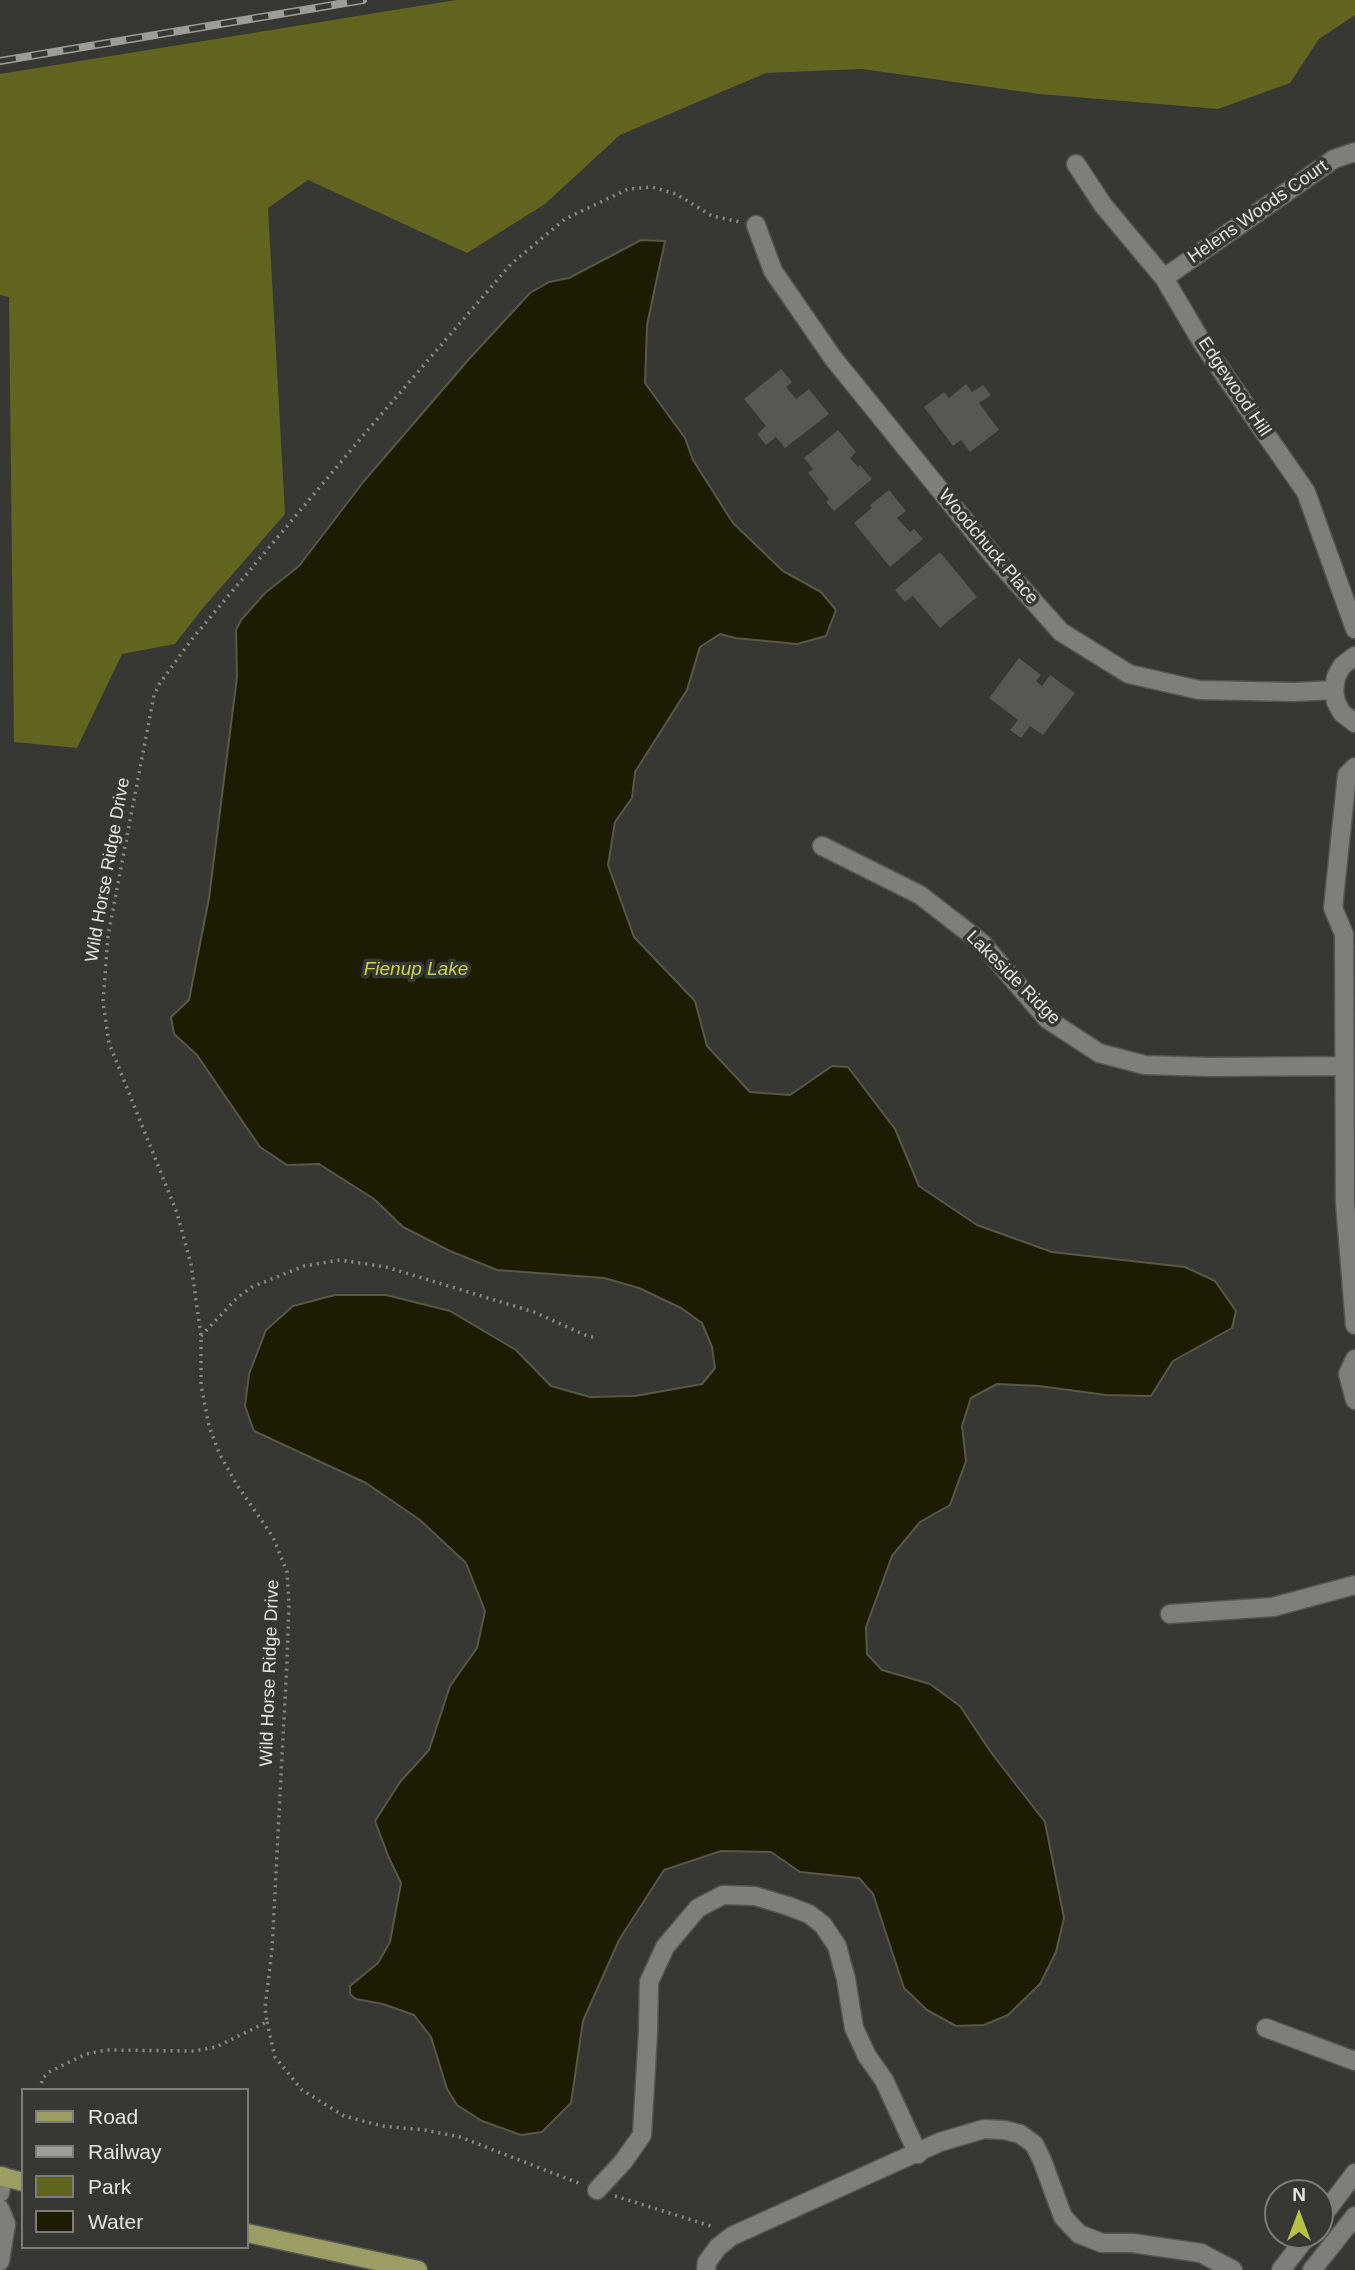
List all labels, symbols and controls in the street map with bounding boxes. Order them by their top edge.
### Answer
street label: Helens Woods Court [1184,156,1332,268]
street label: Edgewood Hill [1193,333,1275,441]
street label: Woodchuck Place [934,485,1042,609]
street label: Wild Horse Ridge Drive [81,776,135,964]
street label: Lakeside Ridge [961,926,1065,1030]
water label: Fienup Lake [364,959,468,981]
street label: Wild Horse Ridge Drive [256,1579,284,1767]
legend [21,2088,248,2249]
text: Road [88,2105,138,2128]
text: Railway [88,2140,162,2163]
text: Park [88,2175,131,2198]
north arrow [1264,2179,1334,2249]
text: N [1292,2184,1306,2205]
text: Water [88,2210,143,2233]

